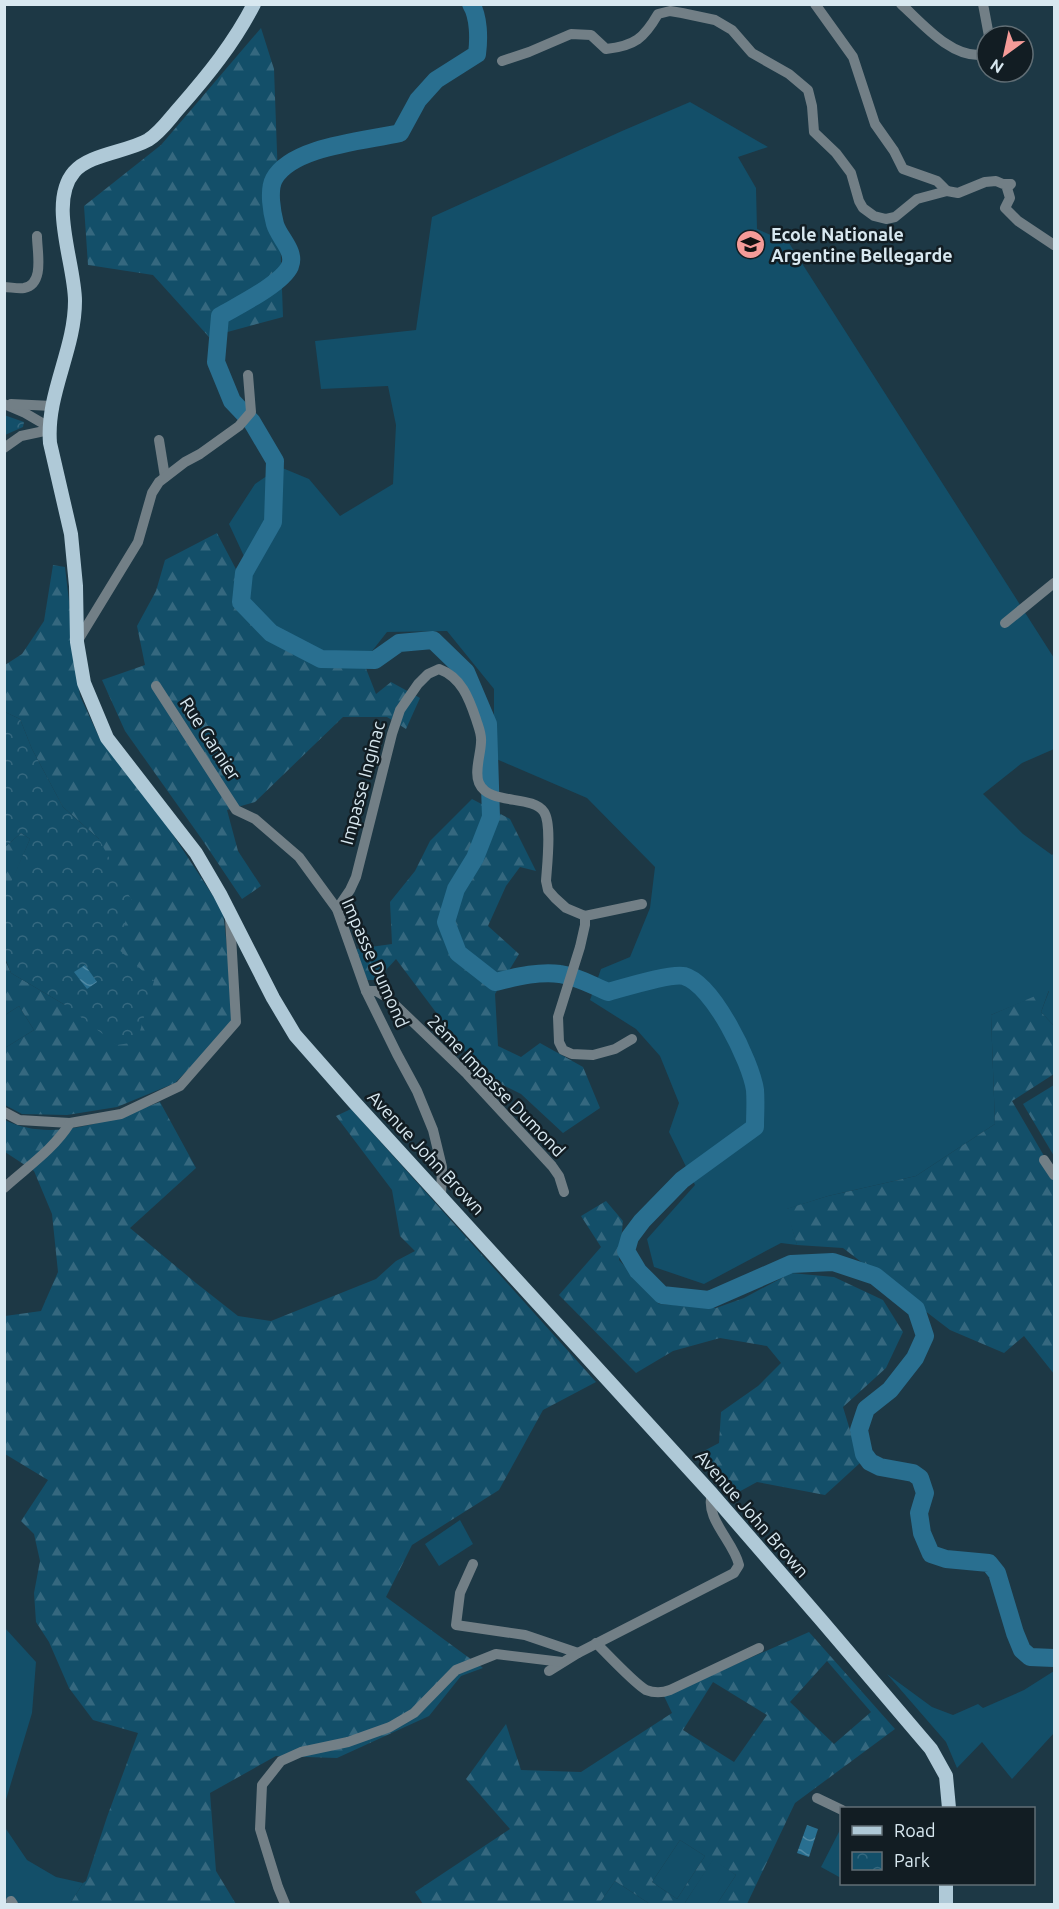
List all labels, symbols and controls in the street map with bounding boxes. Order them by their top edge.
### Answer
north arrow [975,24,1035,84]
text: N [987,56,1007,77]
place label: Ecole Nationale Argentine Bellegarde [771,224,953,265]
school or university icon: Ecole Nationale Argentine Bellegarde [734,229,766,261]
street label: Rue Garnier [177,693,245,784]
street label: Impasse Inginac [336,719,388,847]
street label: Impasse Dumond [338,895,413,1030]
street label: 2ème Impasse Dumond [424,1010,570,1160]
street label: Avenue John Brown [364,1086,489,1218]
street label: Avenue John Brown [692,1446,813,1581]
legend [840,1807,1035,1885]
text: Road [894,1820,936,1840]
text: Park [894,1850,930,1870]

